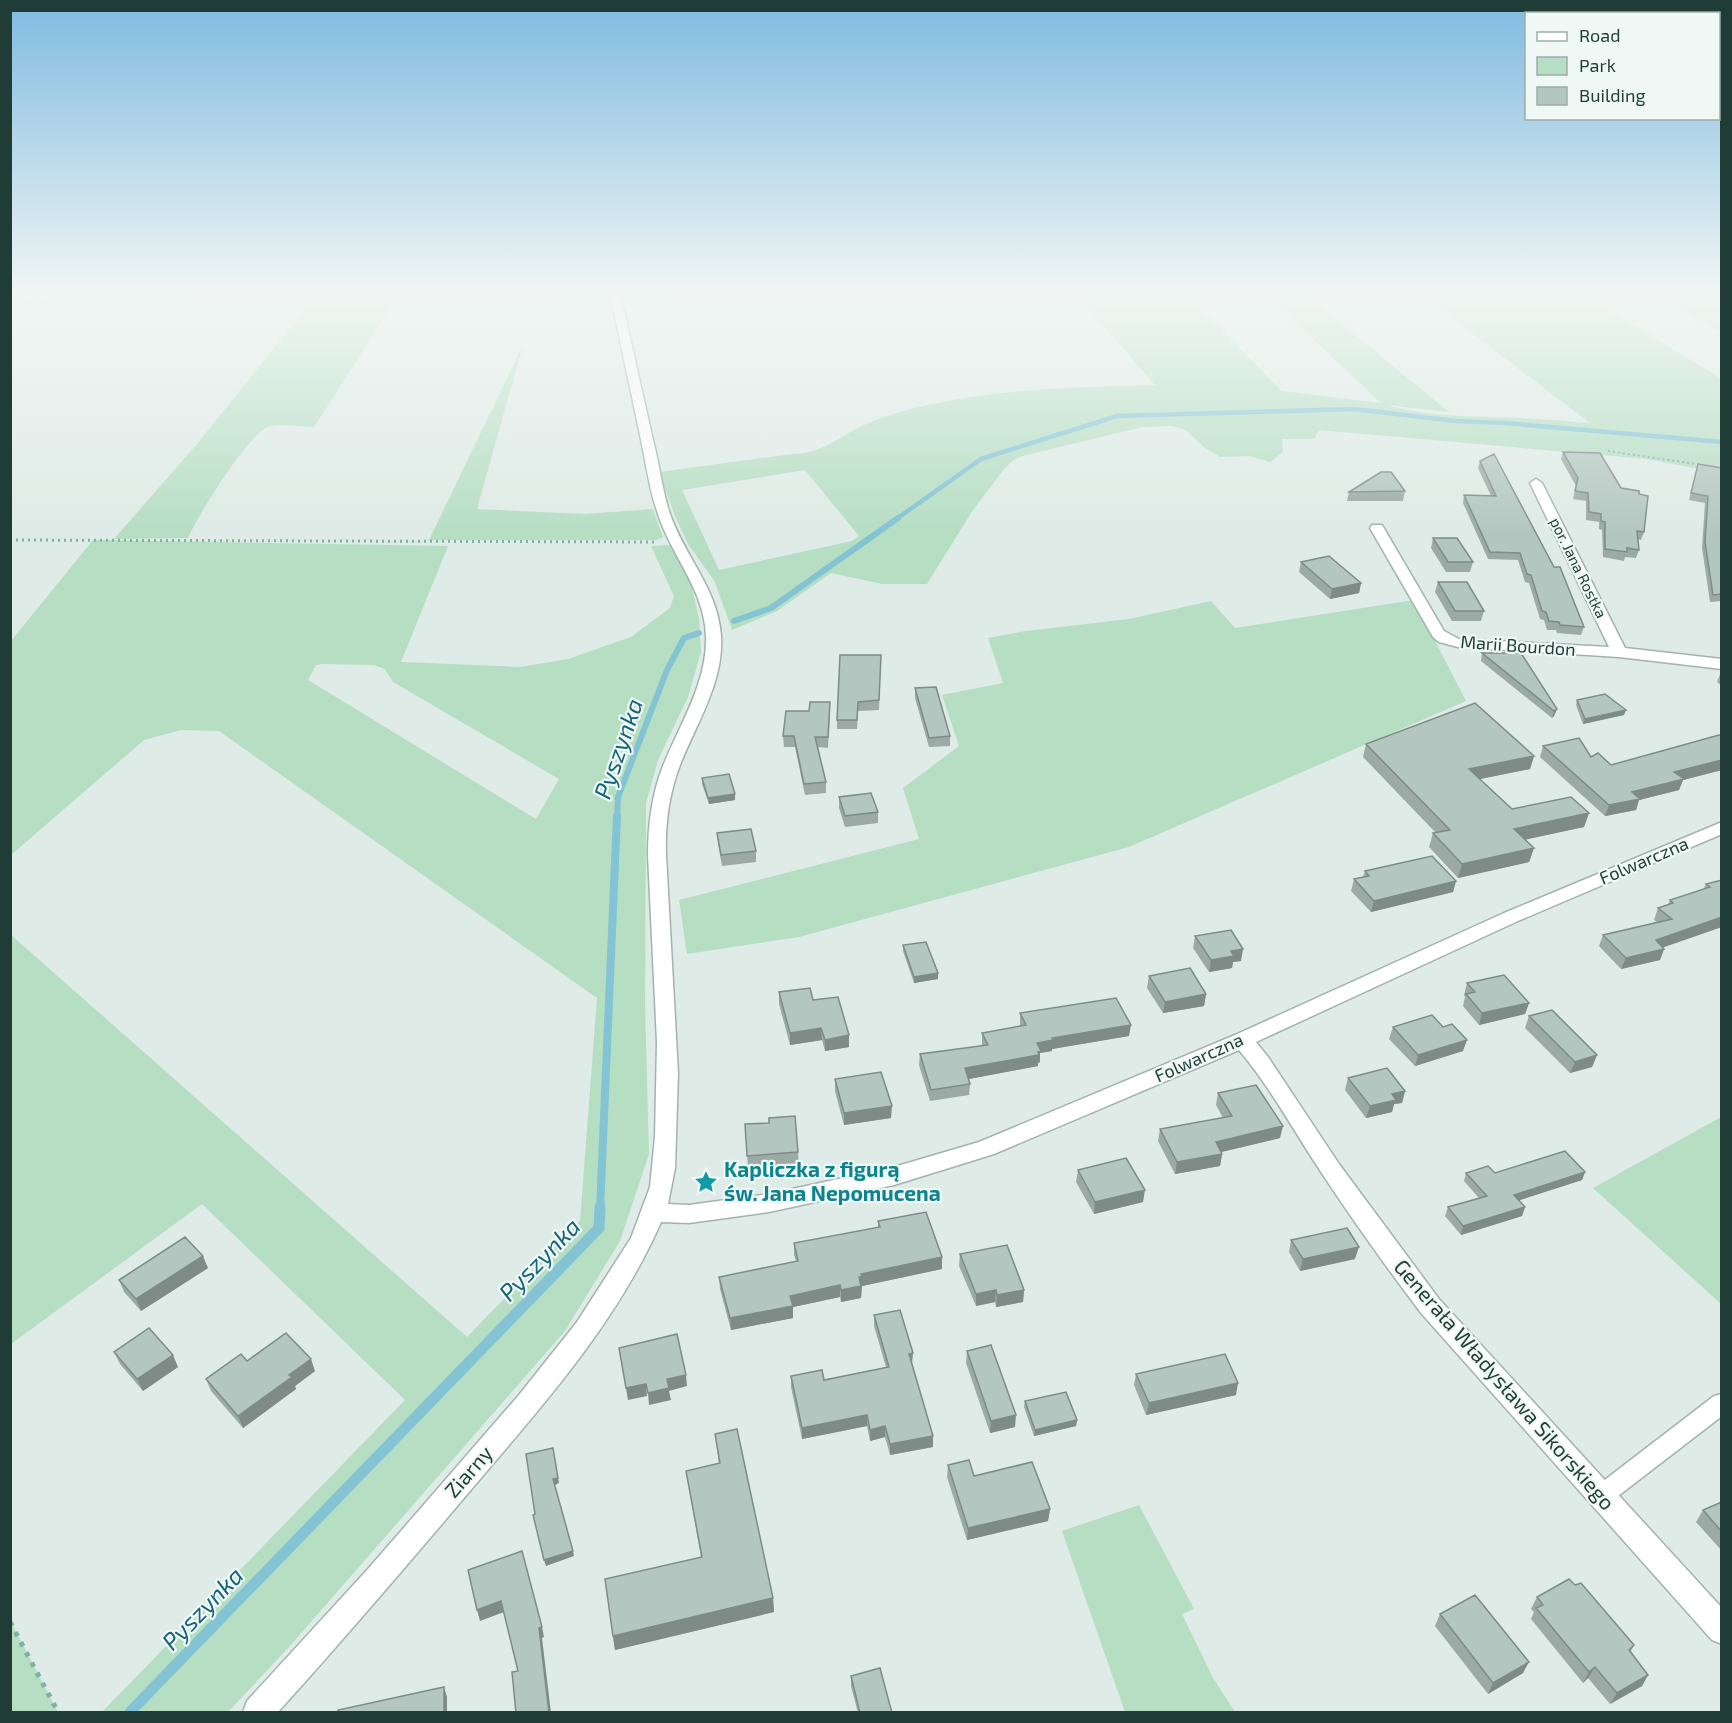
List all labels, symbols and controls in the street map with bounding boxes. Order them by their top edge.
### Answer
legend [1525,12,1720,120]
text: Road [1579,24,1620,46]
text: Park [1579,54,1616,76]
text: Building [1579,84,1646,106]
street label: por. Jana Rostka [1547,514,1611,621]
street label: Marii Bourdon [1460,630,1576,660]
water label: Pyszynka [587,695,648,803]
street label: Folwarczna [1596,831,1691,889]
street label: Folwarczna [1151,1028,1246,1086]
place label: Kapliczka z figurą św. Jana Nepomucena [724,1156,941,1205]
place icon: Kapliczka z figurą św. Jana Nepomucena [693,1169,719,1195]
water label: Pyszynka [492,1211,586,1307]
street label: Generała Władysława Sikorskiego [1389,1254,1621,1514]
street label: Ziarny [439,1440,497,1502]
water label: Pyszynka [155,1560,249,1656]

